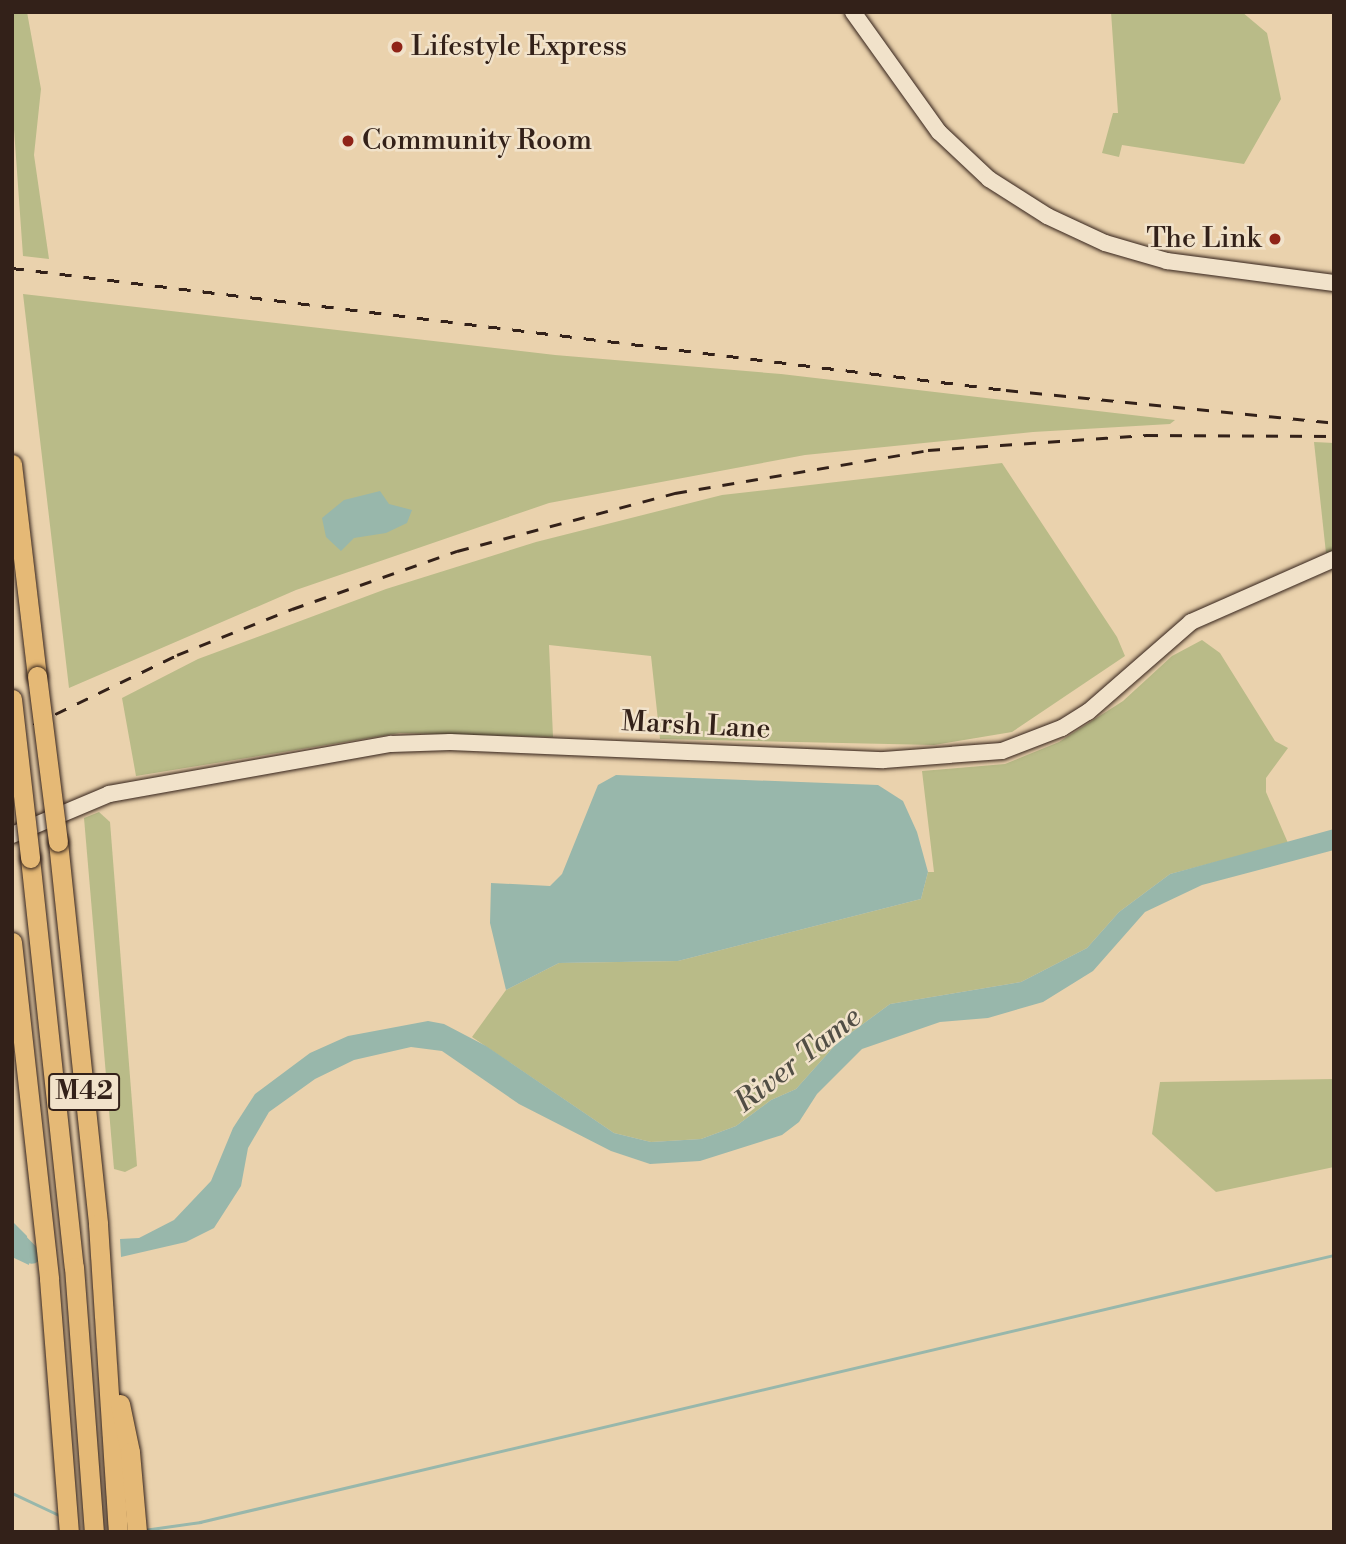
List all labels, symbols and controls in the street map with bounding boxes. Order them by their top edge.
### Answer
place label: Lifestyle Express [411,30,627,64]
marker: Lifestyle Express [389,39,405,55]
place label: Community Room [362,124,592,158]
marker: Community Room [340,133,356,149]
place label: The Link [1146,222,1261,256]
marker: The Link [1267,231,1283,247]
street label: Marsh Lane [621,705,771,747]
water label: River Tame [728,999,868,1121]
road number: M42 [47,1070,121,1114]

